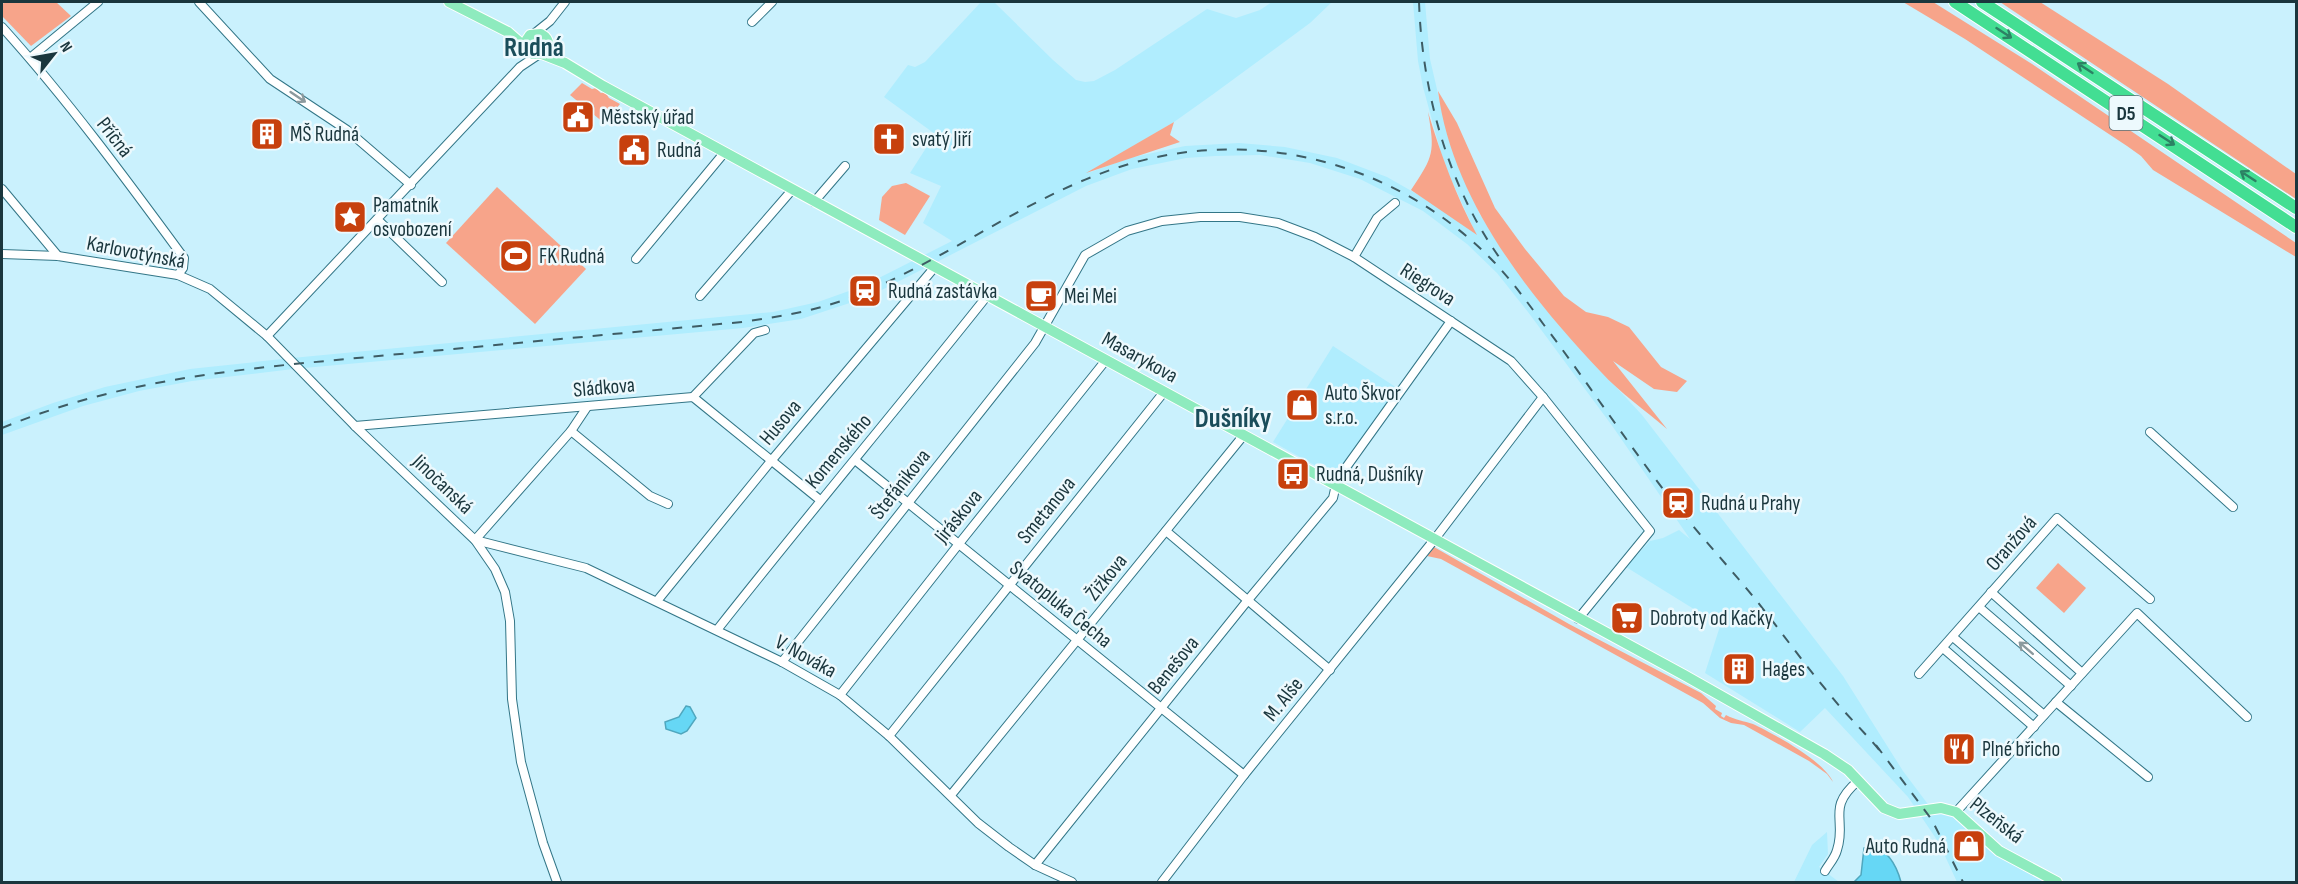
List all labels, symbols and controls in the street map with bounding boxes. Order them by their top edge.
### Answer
north arrow [24,24,84,84]
one-way arrow [1995,27,2012,39]
district label: Rudná [504,32,564,64]
text: N [55,38,76,56]
one-way arrow [2077,62,2094,74]
one-way arrow [289,91,306,103]
road number: D5 [2110,96,2142,130]
public building icon: Městský úřad [560,99,596,135]
place label: Městský úřad [601,105,694,130]
street label: Příčná [91,112,138,162]
building icon: MŠ Rudná [249,116,285,152]
church icon: svatý Jiří [871,121,907,157]
place label: MŠ Rudná [290,122,359,147]
place label: svatý Jiří [912,127,972,152]
public building icon: Rudná [616,132,652,168]
one-way arrow [2158,135,2175,147]
place label: Rudná [657,138,701,163]
one-way arrow [2240,169,2257,181]
place label: Pamatník osvobození [373,193,452,242]
place icon: Pamatník osvobození [332,199,368,235]
street label: Karlovotýnská [85,231,187,274]
sports icon: FK Rudná [498,238,534,274]
place label: FK Rudná [539,244,604,269]
street label: Riegrova [1396,257,1460,311]
station icon: Rudná zastávka [847,273,883,309]
cafe icon: Mei Mei [1023,278,1059,314]
place label: Rudná zastávka [888,279,997,304]
place label: Mei Mei [1064,284,1117,309]
street label: Masarykova [1098,326,1182,388]
street label: Sládkova [572,372,636,403]
place label: Auto Škvor s.r.o. [1324,381,1401,430]
shop icon: Auto Škvor s.r.o. [1284,387,1320,423]
street label: Husova [754,395,806,450]
district label: Dušníky [1195,403,1271,435]
street label: Komenského [800,409,877,494]
street label: Štefánikova [865,444,936,525]
street label: Jinočanská [406,449,478,519]
bus stop icon: Rudná, Dušníky [1275,456,1311,492]
place label: Rudná, Dušníky [1316,462,1423,487]
street label: Smetanova [1012,472,1081,549]
street label: Jiráskova [929,484,988,549]
station icon: Rudná u Prahy [1660,485,1696,521]
place label: Rudná u Prahy [1701,491,1800,516]
street label: Oranžová [1981,511,2042,576]
street label: Žižkova [1080,549,1133,606]
street label: Svatopluka Čecha [1004,555,1117,653]
supermarket icon: Dobroty od Kačky [1609,600,1645,636]
place label: Dobroty od Kačky [1650,606,1773,631]
street label: V. Nováka [771,629,841,683]
street label: Benešova [1143,631,1204,699]
one-way arrow [2019,641,2034,655]
building icon: Hages [1721,651,1757,687]
place label: Hages [1762,657,1805,682]
street label: M. Alše [1258,672,1309,726]
restaurant icon: Plné břicho [1941,731,1977,767]
place label: Plné břicho [1982,737,2060,762]
street label: Plzeňská [1965,792,2028,849]
shop icon: Auto Rudná [1951,828,1987,864]
place label: Auto Rudná [1865,834,1946,859]

